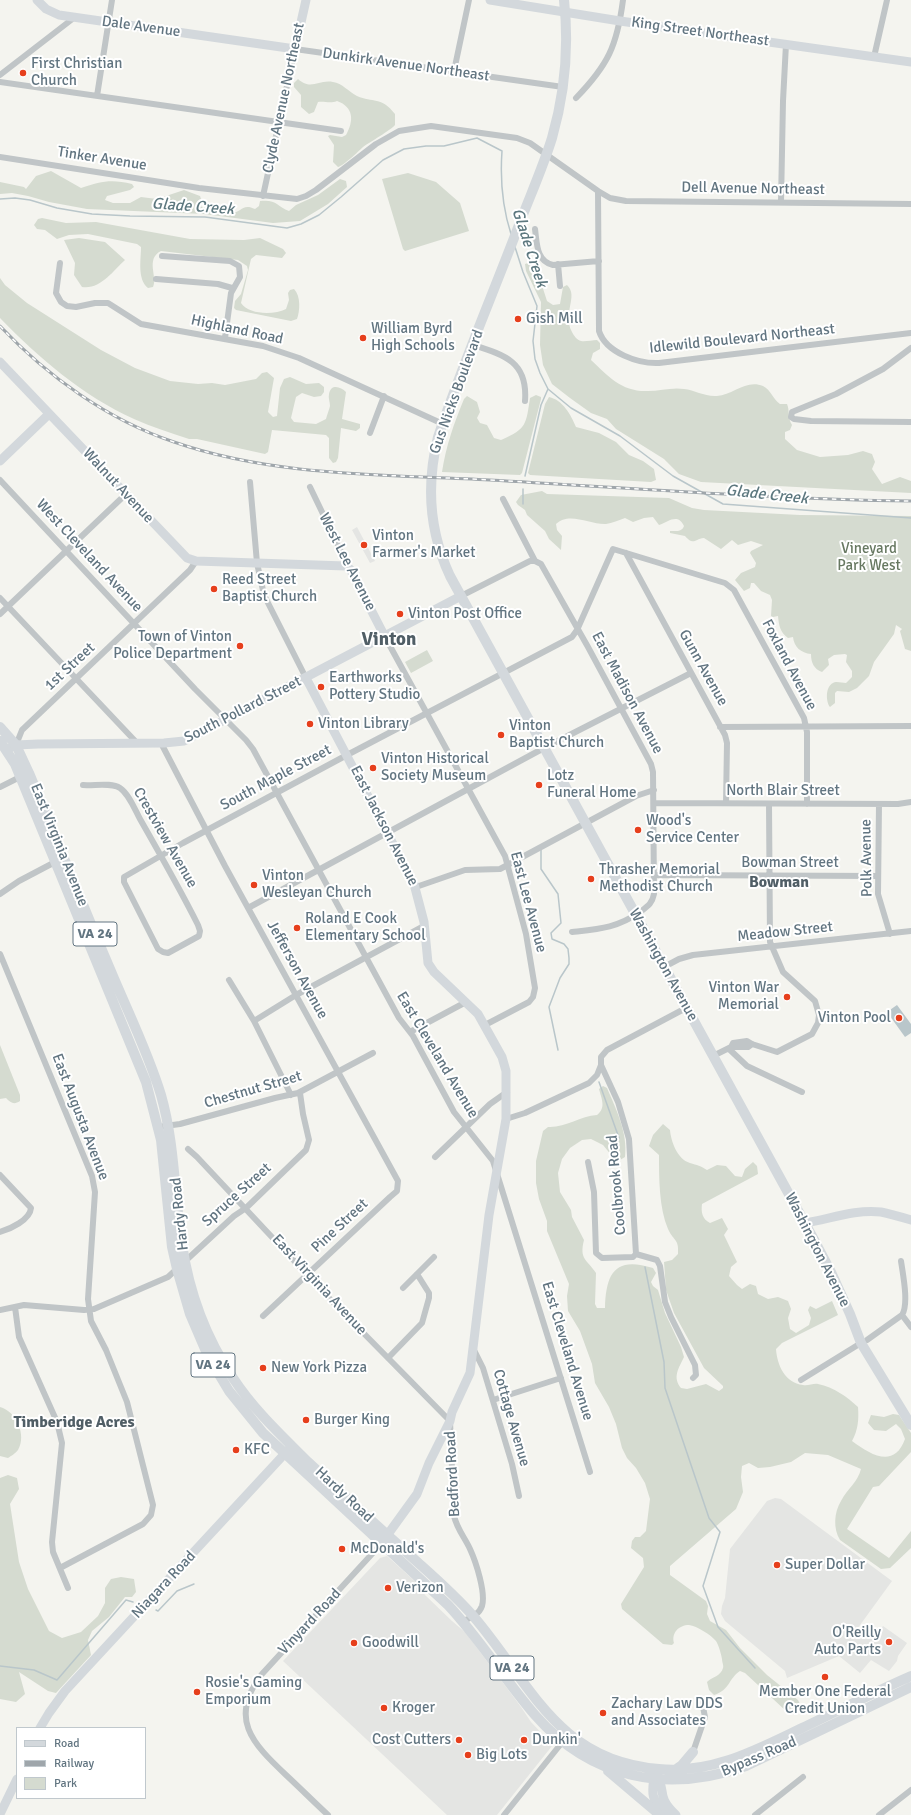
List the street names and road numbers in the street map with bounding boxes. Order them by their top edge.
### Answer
street label: Dale Avenue [101,13,181,41]
street label: King Street Northeast [630,13,770,51]
street label: Clyde Avenue Northeast [259,21,309,175]
street label: Dunkirk Avenue Northeast [321,44,491,86]
street label: Tinker Avenue [56,143,148,175]
street label: Dell Avenue Northeast [681,179,825,199]
street label: Highland Road [189,311,285,349]
street label: Idlewild Boulevard Northeast [648,320,836,358]
street label: Gus Nicks Boulevard [426,327,488,457]
street label: Walnut Avenue [79,445,157,527]
street label: West Cleveland Avenue [32,496,146,616]
street label: West Lee Avenue [315,510,379,614]
street label: Foxland Avenue [758,617,820,713]
street label: Gunn Avenue [675,627,731,709]
street label: East Madison Avenue [587,629,667,757]
street label: 1st Street [41,639,99,695]
street label: South Pollard Street [181,673,305,747]
street label: South Maple Street [218,741,334,815]
street label: East Jackson Avenue [346,763,422,889]
street label: East Virginia Avenue [26,781,92,909]
street label: North Blair Street [726,782,840,800]
street label: Crestview Avenue [129,785,201,891]
street label: Polk Avenue [857,819,877,897]
street label: East Lee Avenue [506,850,550,954]
street label: Bowman Street [741,854,839,872]
street label: Washington Avenue [625,906,701,1024]
street label: Jefferson Avenue [263,918,331,1022]
street label: Meadow Street [736,918,834,946]
road number: VA 24 [73,922,117,946]
street label: East Cleveland Avenue [392,989,482,1121]
street label: East Augusta Avenue [48,1051,112,1183]
street label: Chestnut Street [202,1067,304,1113]
street label: Coolbrook Road [604,1134,630,1236]
street label: Spruce Street [199,1159,275,1231]
street label: Hardy Road [167,1177,193,1251]
street label: Washington Avenue [780,1190,854,1310]
street label: Pine Street [308,1195,372,1257]
street label: East Virginia Avenue [268,1231,370,1339]
street label: East Cleveland Avenue [537,1279,597,1423]
road number: VA 24 [191,1353,235,1377]
street label: Cottage Avenue [489,1367,533,1469]
street label: Bedford Road [442,1431,464,1517]
street label: Hardy Road [311,1463,377,1527]
street label: Niagara Road [128,1548,200,1622]
street label: Vinyard Road [275,1585,345,1659]
road number: VA 24 [490,1656,534,1680]
street label: Bypass Road [719,1733,799,1781]

